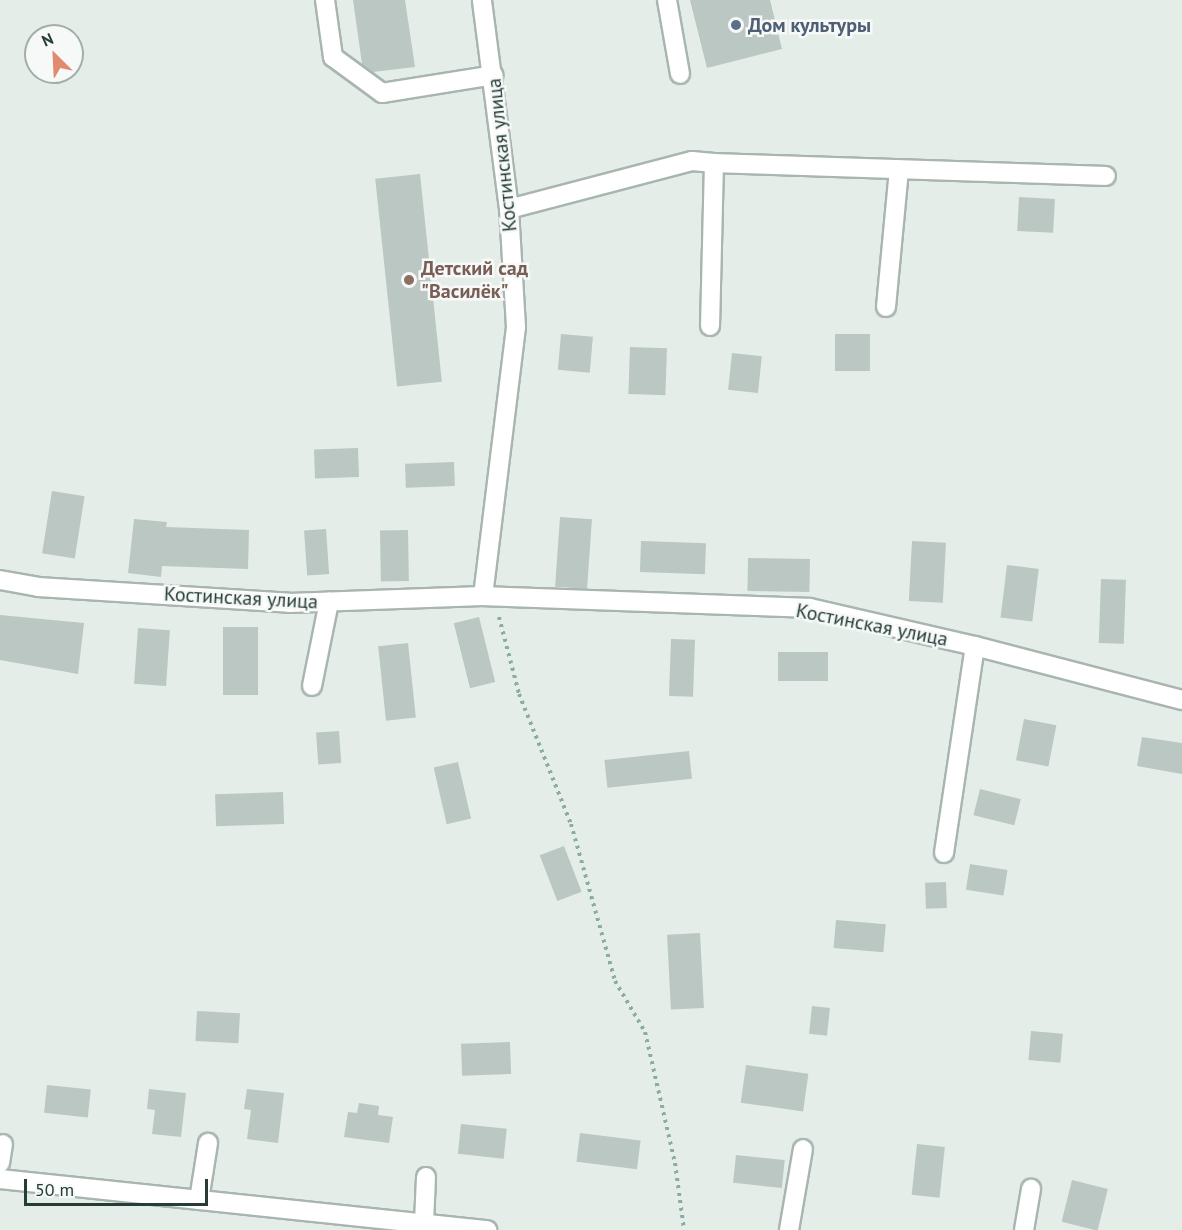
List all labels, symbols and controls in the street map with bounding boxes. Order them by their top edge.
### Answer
place label: Дом культуры [748,13,871,37]
marker: Дом культуры [729,18,743,32]
north arrow [24,24,84,84]
text: N [39,28,56,51]
street label: Костинская улица [482,77,522,233]
place label: Детский сад "Василёк" [421,256,528,303]
marker: Детский сад "Василёк" [402,273,416,287]
street label: Костинская улица [163,582,319,614]
street label: Костинская улица [794,599,950,651]
scale bar [27,1167,212,1205]
text: 50 m [35,1178,74,1201]

